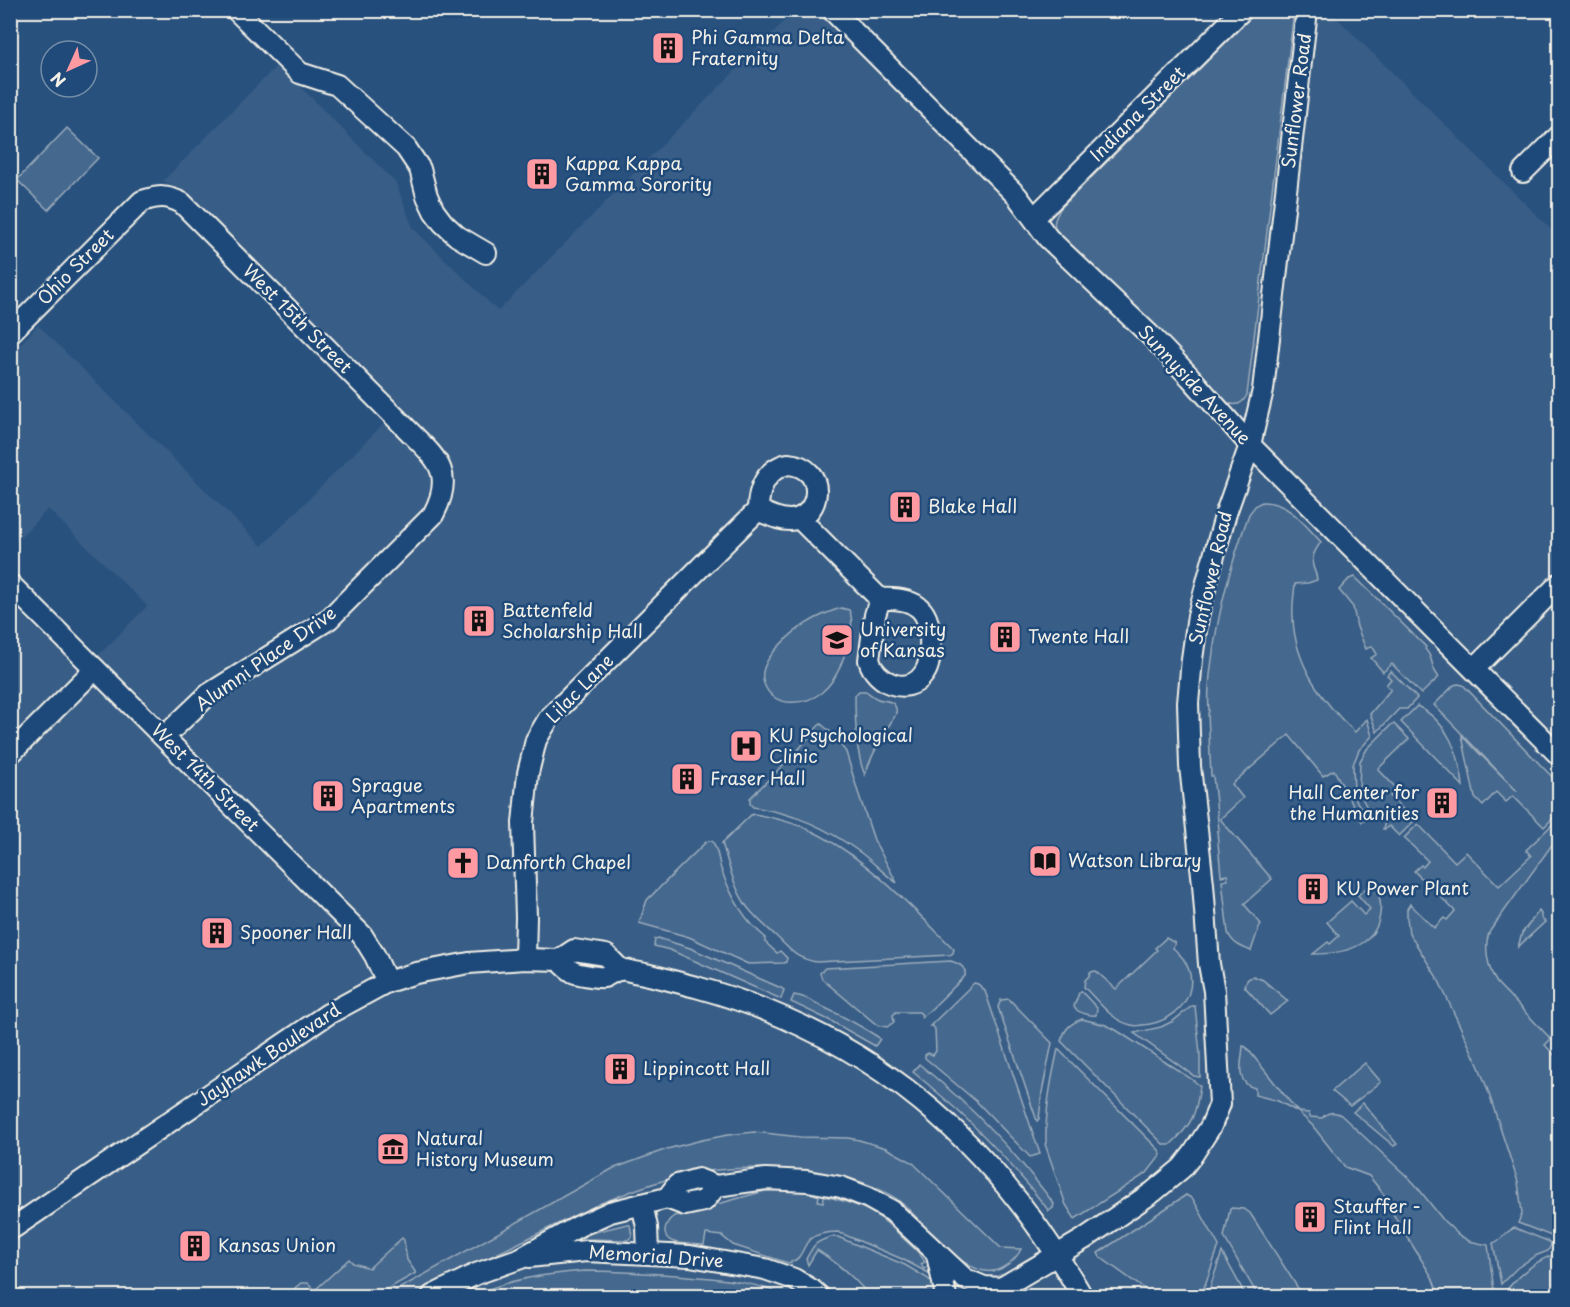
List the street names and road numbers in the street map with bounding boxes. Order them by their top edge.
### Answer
street label: Sunflower Road [1274,32,1317,170]
street label: Indiana Street [1083,59,1191,167]
street label: Ohio Street [30,221,119,310]
street label: West 15th Street [237,257,359,379]
street label: Sunnyside Avenue [1132,318,1258,450]
street label: Sunflower Road [1181,508,1238,647]
street label: Alumni Place Drive [189,599,341,717]
street label: Lilac Lane [539,647,619,729]
street label: West 14th Street [146,717,266,837]
street label: Jayhawk Boulevard [191,996,345,1112]
street label: Memorial Drive [588,1237,724,1274]

